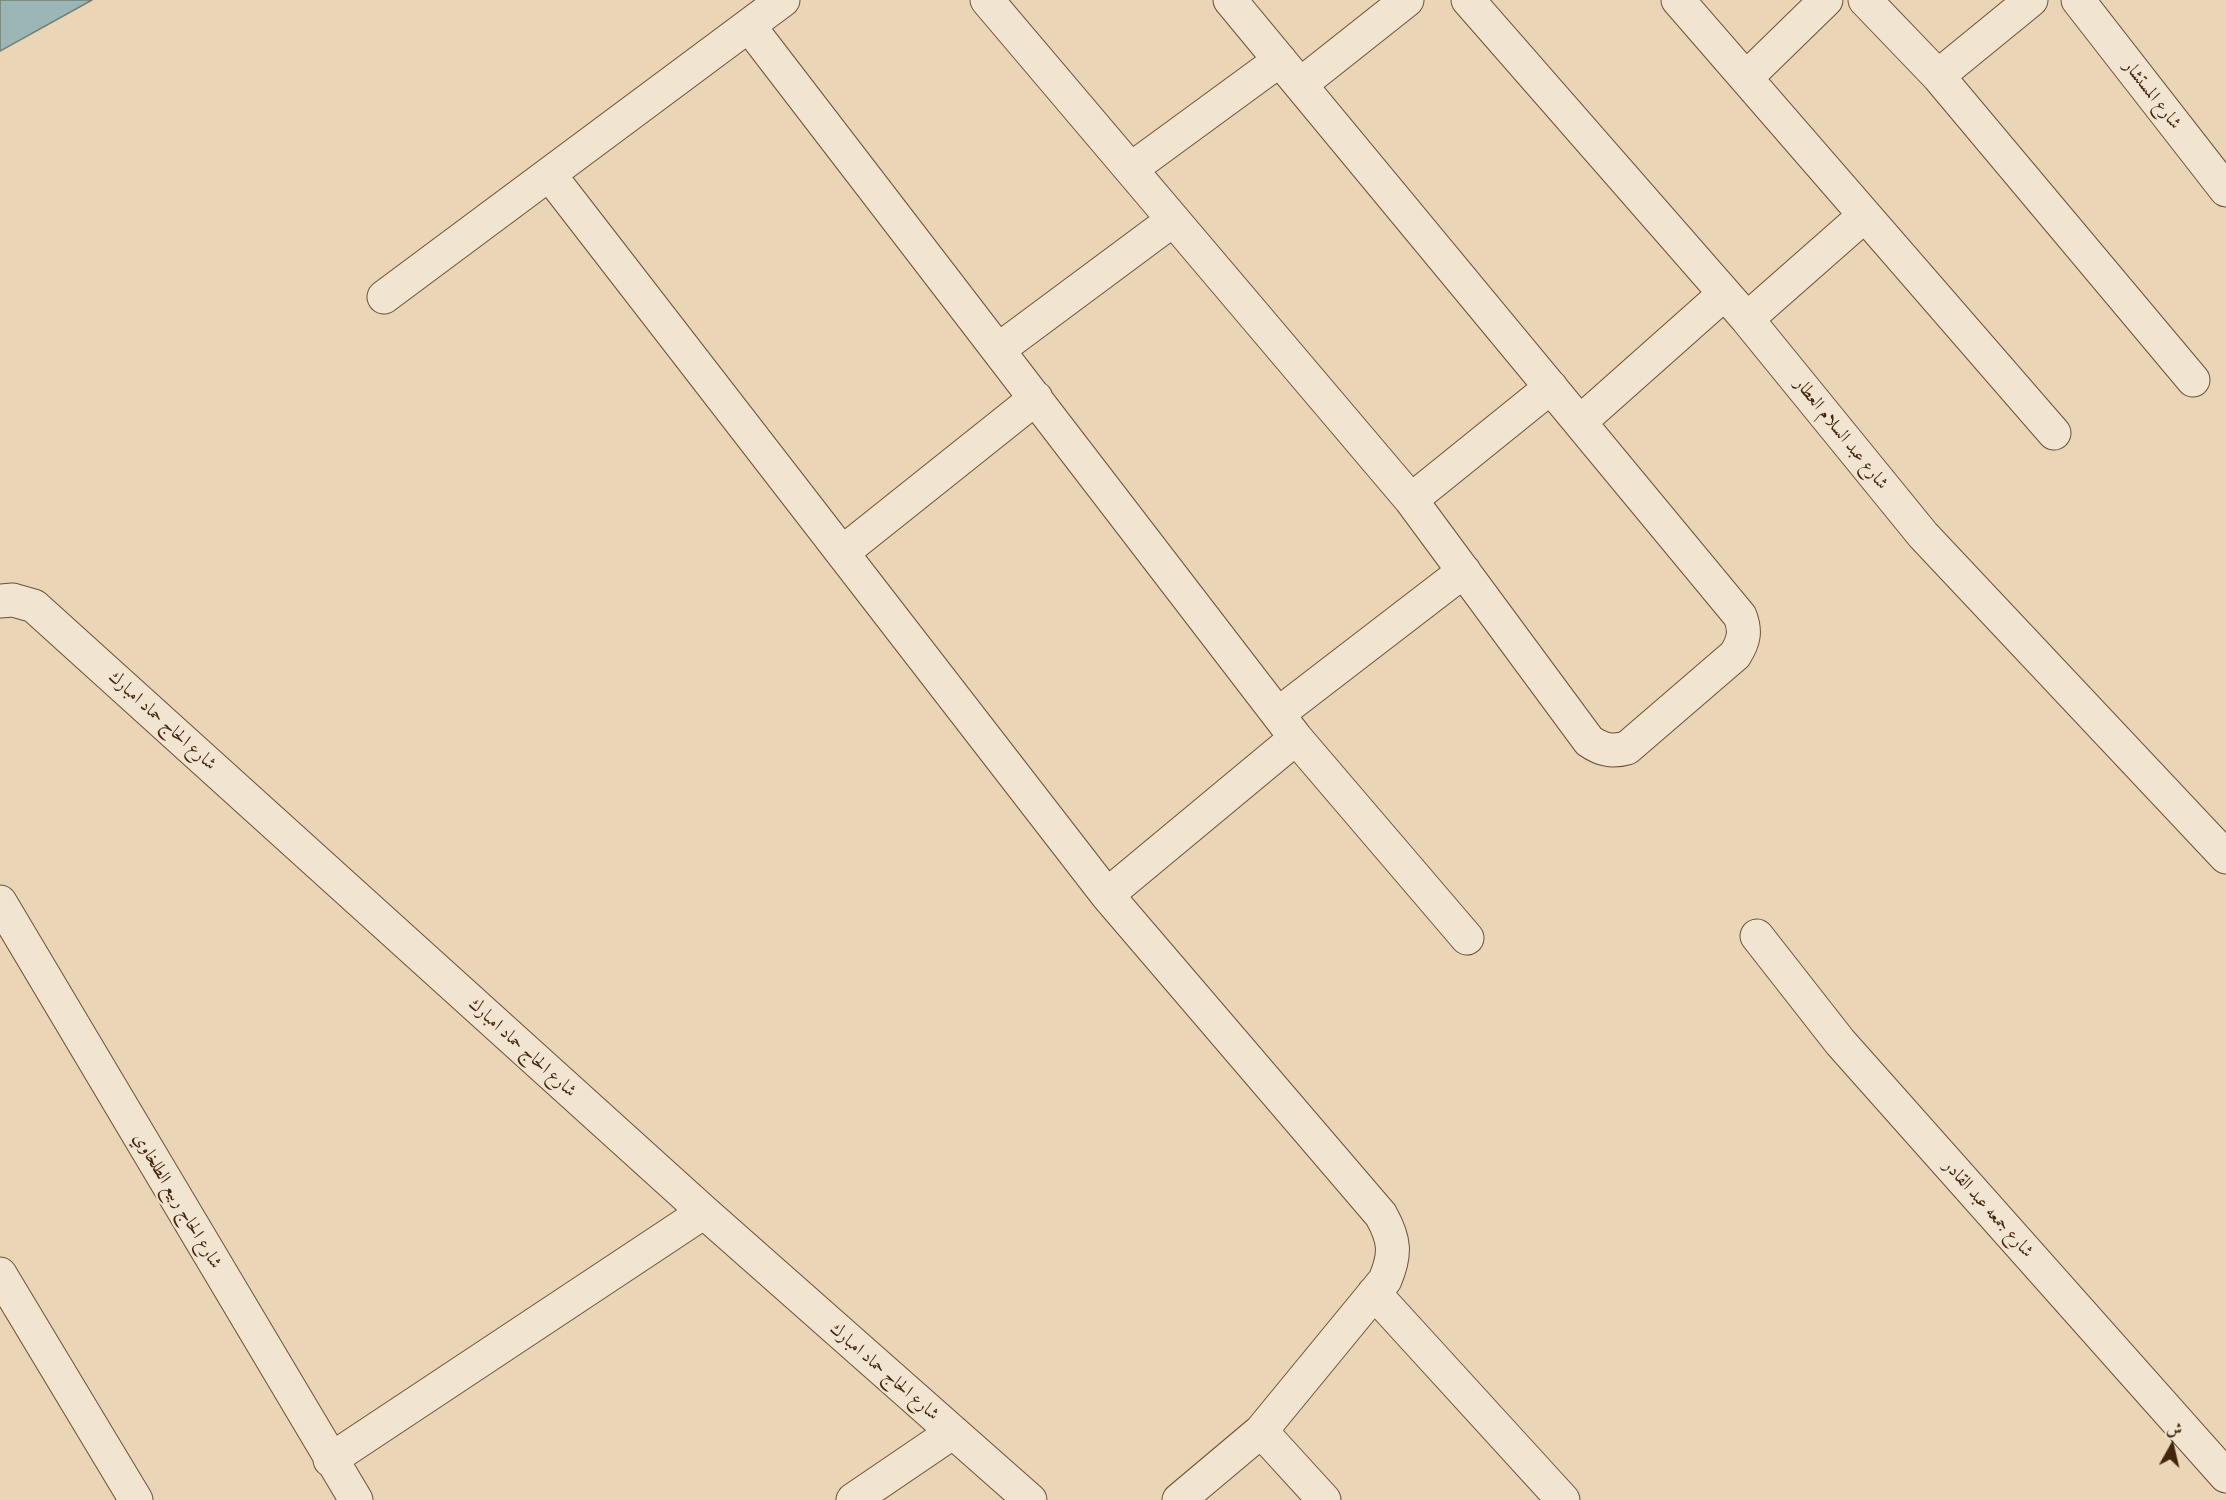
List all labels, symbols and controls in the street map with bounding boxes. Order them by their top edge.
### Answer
street label: شارع المستشار [2118,56,2186,134]
street label: شارع عبد السلام العطار [1789,374,1893,494]
street label: شارع الحاج حماد امبارك [103,667,221,775]
street label: شارع الحاج حماد امبارك [463,994,581,1102]
street label: شارع الحاج ربيع الطلخاوي [128,1129,226,1273]
street label: شارع جمعه عبد القادر [1938,1156,2038,1262]
street label: شارع الحاج حماد امبارك [825,1319,943,1425]
text: ش [2165,1415,2184,1441]
north arrow [2142,1416,2202,1476]

